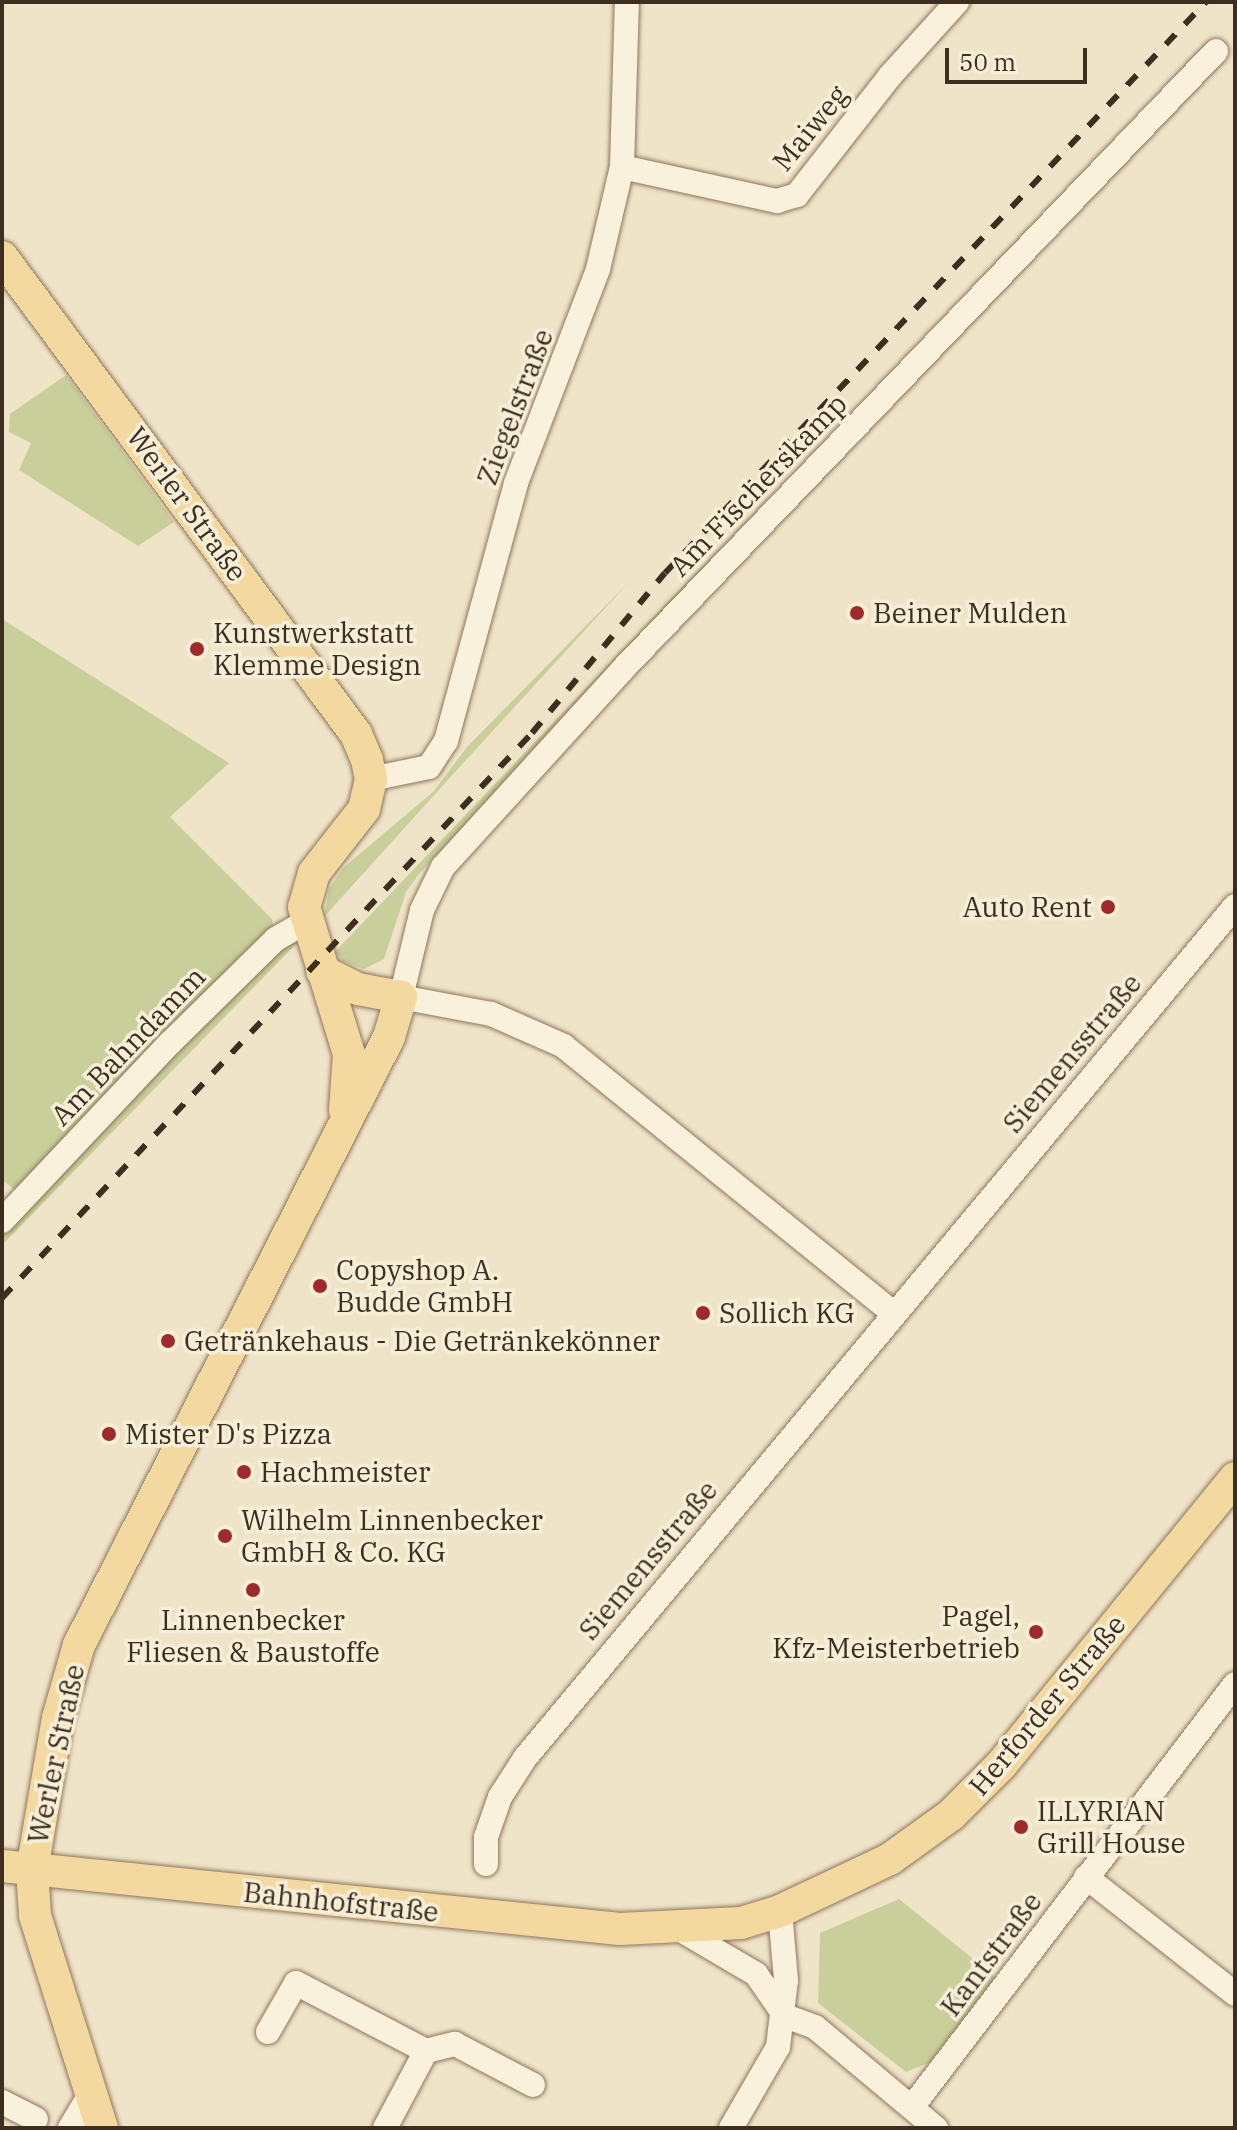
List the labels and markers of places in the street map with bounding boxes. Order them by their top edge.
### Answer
place label: Beiner Mulden [873,596,1067,630]
marker: Beiner Mulden [848,604,866,622]
place label: Kunstwerkstatt Klemme Design [213,616,421,682]
marker: Kunstwerkstatt Klemme Design [188,640,206,658]
place label: Auto Rent [963,890,1092,924]
marker: Auto Rent [1099,898,1117,916]
place label: Copyshop A. Budde GmbH [336,1253,513,1319]
marker: Copyshop A. Budde GmbH [311,1277,329,1295]
place label: Sollich KG [719,1296,855,1330]
marker: Sollich KG [694,1304,712,1322]
place label: Getränkehaus - Die Getränkekönner [184,1324,660,1358]
marker: Getränkehaus - Die Getränkekönner [159,1332,177,1350]
place label: Mister D's Pizza [125,1417,332,1451]
marker: Mister D's Pizza [100,1425,118,1443]
place label: Hachmeister [260,1455,431,1489]
marker: Hachmeister [235,1463,253,1481]
place label: Wilhelm Linnenbecker GmbH & Co. KG [241,1503,543,1569]
marker: Wilhelm Linnenbecker GmbH & Co. KG [216,1527,234,1545]
marker: Linnenbecker Fliesen & Baustoffe [244,1581,262,1599]
place label: Pagel, Kfz-Meisterbetrieb [772,1599,1020,1665]
place label: Linnenbecker Fliesen & Baustoffe [126,1603,380,1669]
marker: Pagel, Kfz-Meisterbetrieb [1027,1623,1045,1641]
place label: ILLYRIAN Grill House [1037,1794,1186,1860]
marker: ILLYRIAN Grill House [1012,1818,1030,1836]

